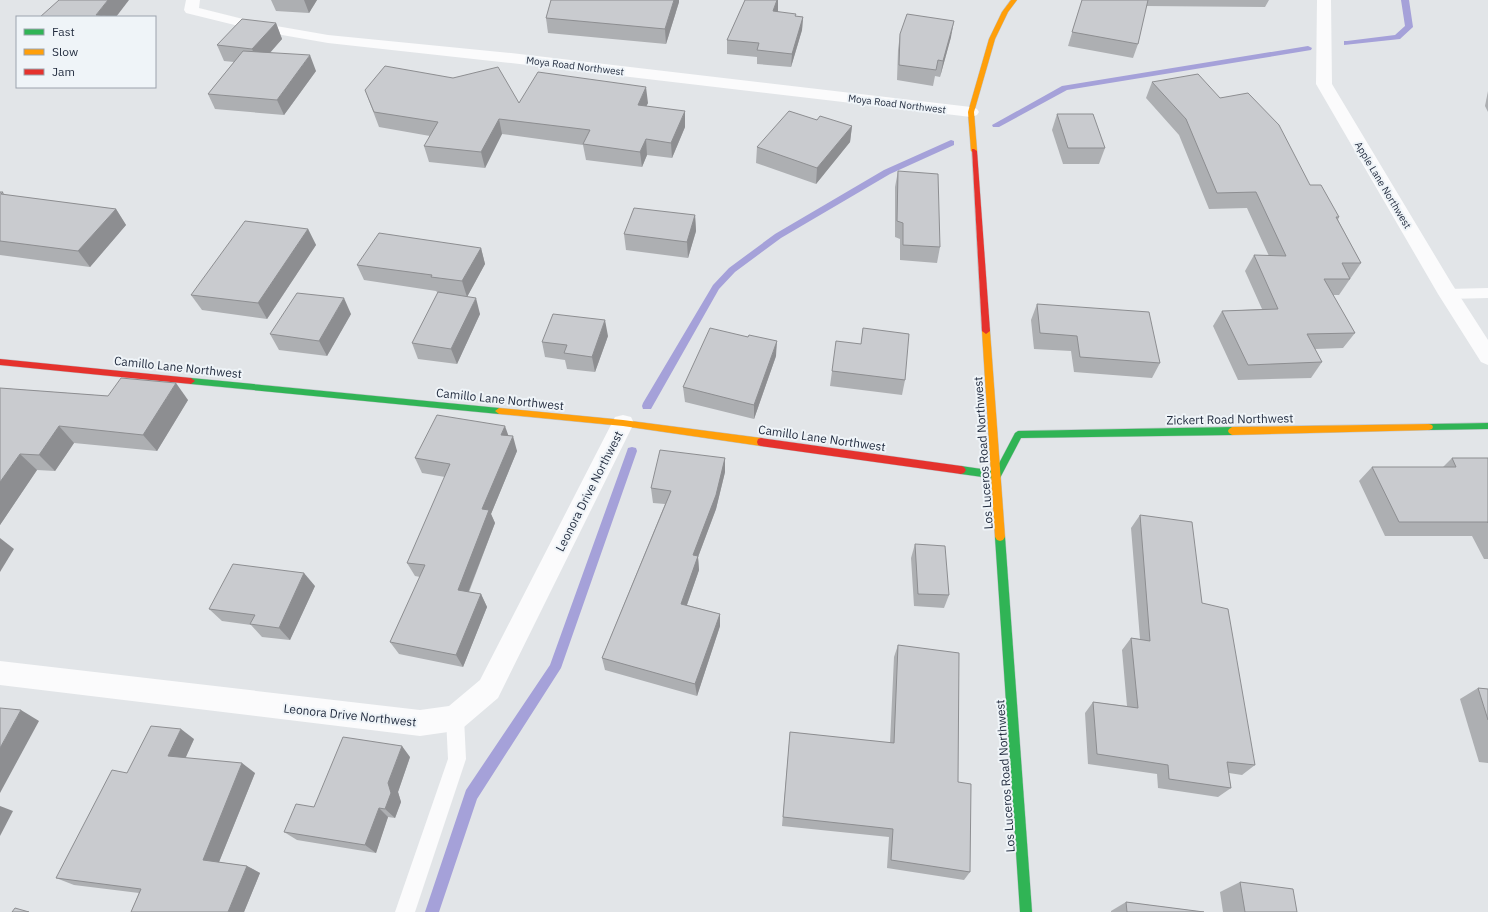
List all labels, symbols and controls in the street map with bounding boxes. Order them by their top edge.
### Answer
legend [16,16,156,88]
text: Fast [52,24,75,39]
text: Slow [52,44,78,59]
street label: Moya Road Northwest [525,54,625,79]
text: Jam [52,64,75,79]
street label: Moya Road Northwest [847,92,947,117]
street label: Apple Lane Northwest [1352,139,1414,231]
street label: Camillo Lane Northwest [113,353,243,381]
street label: Los Luceros Road Northwest [970,376,996,530]
street label: Camillo Lane Northwest [435,385,565,413]
street label: Zickert Road Northwest [1166,410,1294,428]
street label: Camillo Lane Northwest [757,422,887,454]
street label: Leonora Drive Northwest [552,428,626,554]
street label: Los Luceros Road Northwest [992,699,1018,853]
street label: Leonora Drive Northwest [283,701,417,729]

